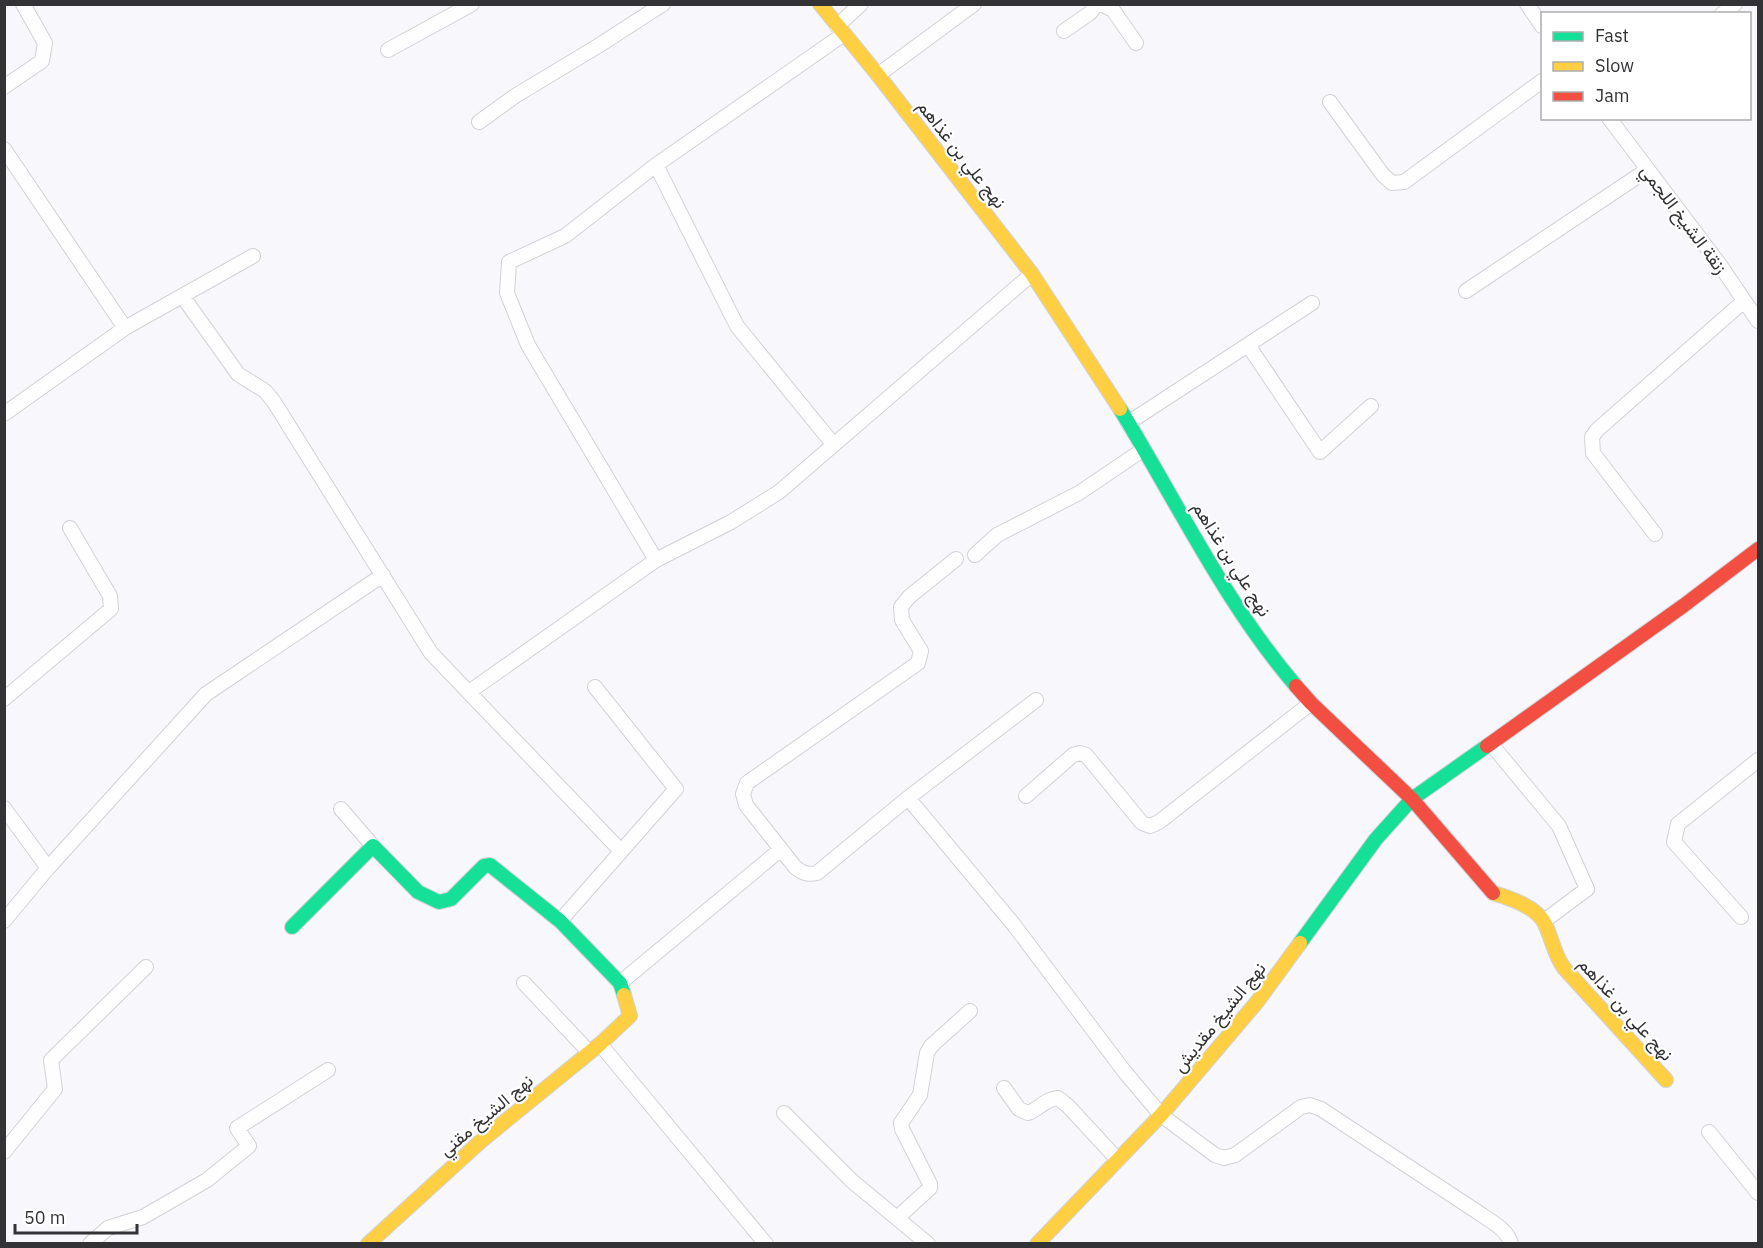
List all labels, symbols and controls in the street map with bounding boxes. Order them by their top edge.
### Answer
legend [1541,12,1751,120]
text: Fast [1595,24,1629,47]
text: Slow [1595,54,1634,77]
text: Jam [1595,84,1630,107]
street label: نهج علي بن غذاهم [909,95,1011,215]
street label: زنقة الشيخ اللجمي [1632,160,1733,281]
street label: نهج علي بن غذاهم [1184,497,1277,623]
street label: نهج علي بن غذاهم [1571,952,1678,1068]
street label: نهج الشيخ مقديش [1167,957,1271,1077]
street label: نهج الشيخ مقني [434,1069,540,1164]
scale bar [15,1197,136,1235]
text: 50 m [24,1206,66,1229]

